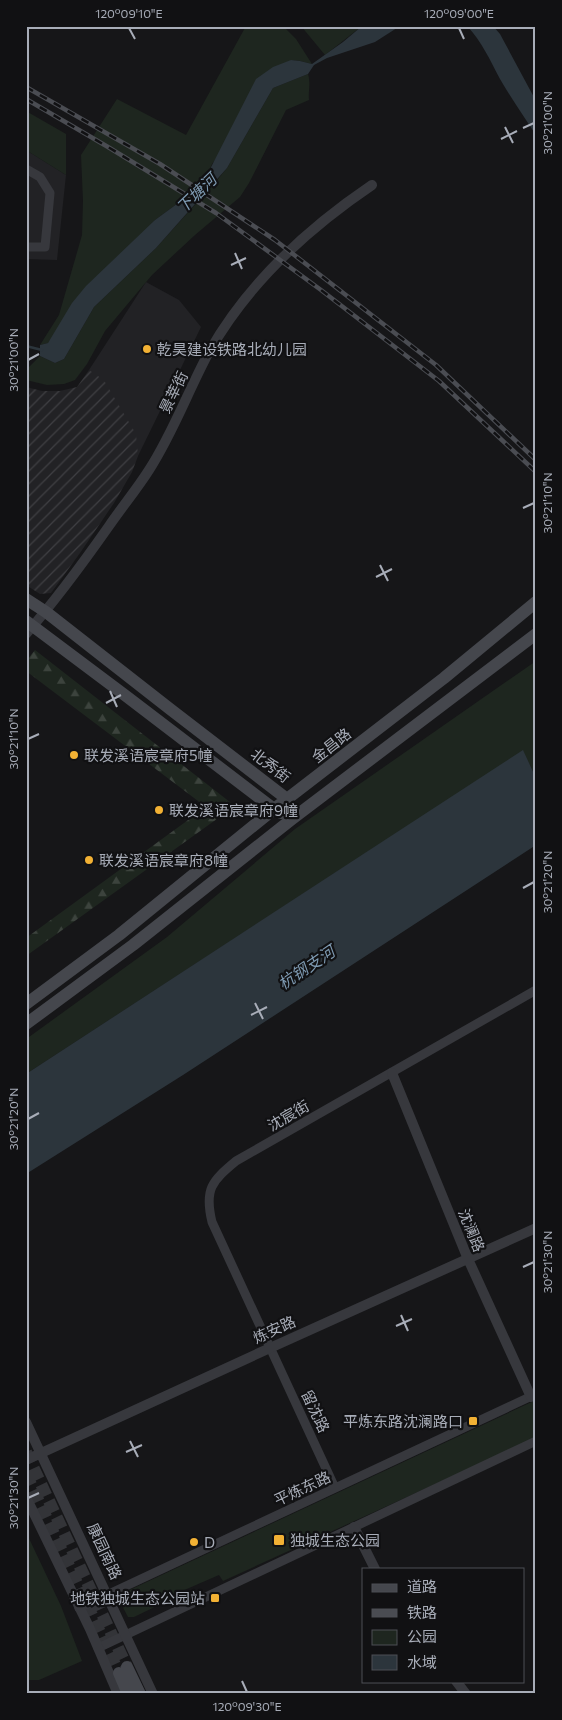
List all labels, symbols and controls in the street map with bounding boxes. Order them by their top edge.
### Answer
text: 120°09'10"E [95,6,163,20]
text: 120°09'00"E [424,6,494,20]
text: 30°21'00"N [540,91,554,155]
water label: 下塘河 [172,167,222,217]
text: 30°21'00"N [6,328,20,392]
place label: 乾昊建设铁路北幼儿园 [157,340,307,358]
marker: 乾昊建设铁路北幼儿园 [141,343,153,355]
street label: 景莘街 [155,368,191,416]
text: 30°21'10"N [540,473,554,533]
text: 30°21'10"N [6,709,20,769]
street label: 金昌路 [308,724,354,766]
street label: 北秀街 [248,744,294,786]
place label: 联发溪语宸章府5幢 [84,746,213,764]
marker: 联发溪语宸章府5幢 [68,749,80,761]
place label: 联发溪语宸章府9幢 [169,801,298,819]
marker: 联发溪语宸章府9幢 [153,804,165,816]
place label: 联发溪语宸章府8幢 [99,851,228,869]
text: 30°21'20"N [540,851,554,913]
marker: 联发溪语宸章府8幢 [83,854,95,866]
water label: 杭钢支河 [274,940,340,993]
text: 30°21'20"N [6,1088,20,1150]
street label: 沈宸街 [264,1096,312,1134]
street label: 沈澜路 [455,1206,489,1254]
text: 30°21'30"N [540,1231,554,1293]
street label: 炼安路 [250,1312,298,1346]
street label: 留沈路 [298,1387,334,1435]
place label: 平炼东路沈澜路口 [343,1412,463,1430]
marker: 平炼东路沈澜路口 [467,1415,479,1427]
text: 30°21'30"N [6,1467,20,1529]
street label: 平炼东路 [271,1467,333,1509]
street label: 康园南路 [84,1520,126,1582]
place label: 独城生态公园 [290,1531,380,1549]
place label: D [204,1533,215,1551]
marker: 独城生态公园 [272,1533,286,1547]
marker: D [188,1536,200,1548]
legend [362,1568,524,1682]
text: 道路 [407,1577,437,1595]
place label: 地铁独城生态公园站 [70,1589,205,1607]
marker: 地铁独城生态公园站 [209,1592,221,1604]
text: 铁路 [407,1603,437,1621]
text: 公园 [407,1627,437,1645]
text: 水域 [407,1653,437,1671]
text: 120°09'30"E [213,1699,282,1713]

